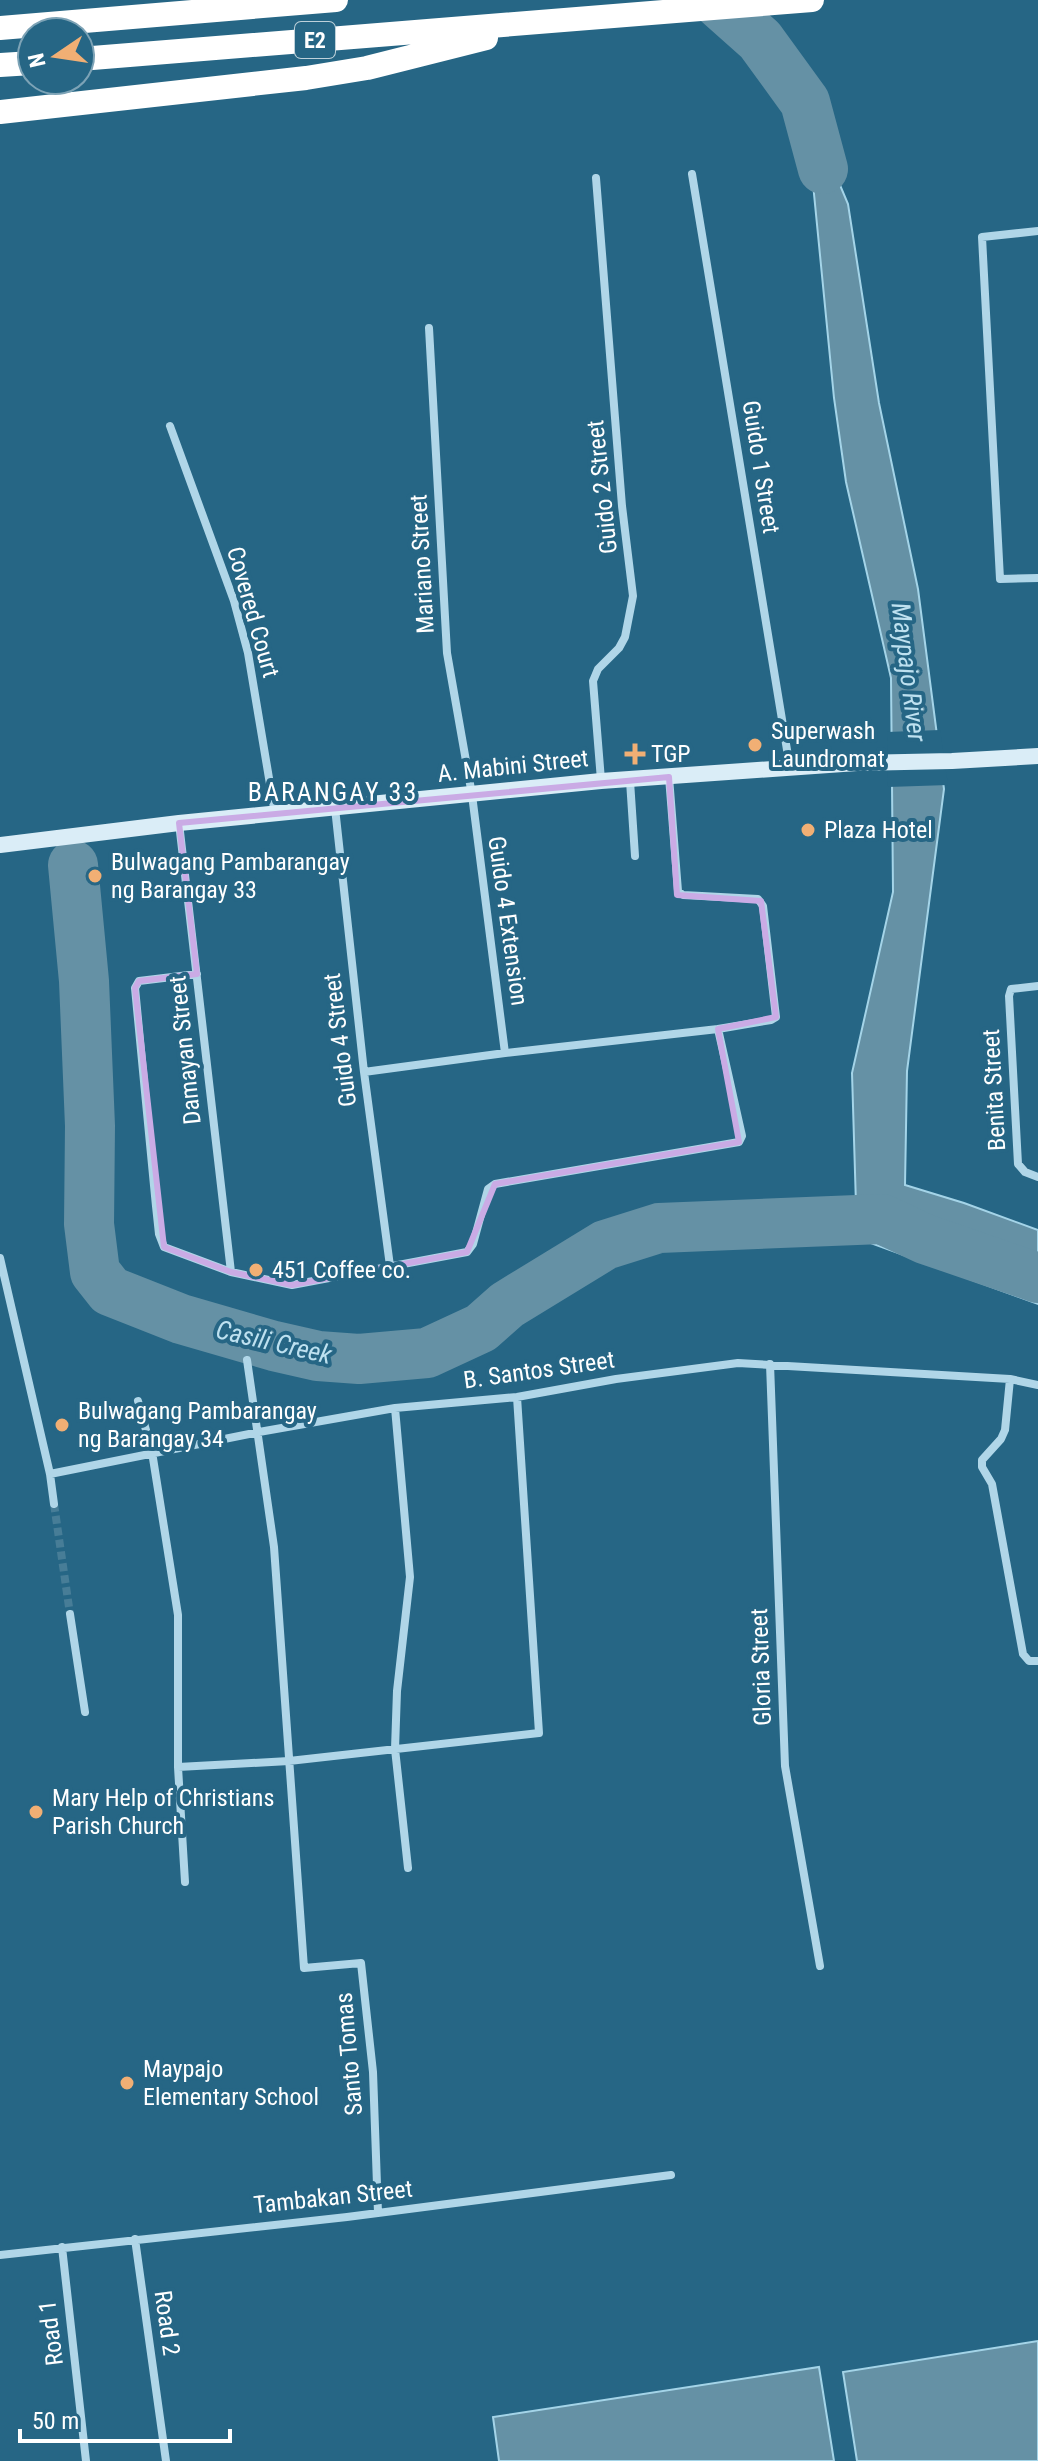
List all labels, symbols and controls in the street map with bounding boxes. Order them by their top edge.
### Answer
north arrow [16,16,96,96]
road number: E2 [295,22,335,58]
text: N [23,51,51,70]
street label: Guido 1 Street [737,398,785,536]
street label: Guido 2 Street [581,419,623,555]
street label: Mariano Street [404,494,440,634]
street label: Covered Court [221,543,285,681]
water label: Maypajo River [886,601,933,744]
place label: Superwash Laundromat [771,717,885,773]
marker: Superwash Laundromat [746,736,764,754]
place label: TGP [651,740,691,768]
street label: A. Mabini Street [436,744,590,788]
marker: TGP [626,745,644,763]
district label: BARANGAY 33 [248,777,418,807]
place label: Plaza Hotel [824,816,933,844]
marker: Plaza Hotel [799,821,817,839]
street label: Guido 4 Extension [482,835,534,1007]
place label: Bulwagang Pambarangay ng Barangay 33 [111,848,350,904]
marker: Bulwagang Pambarangay ng Barangay 33 [86,867,104,885]
street label: Guido 4 Street [318,972,362,1108]
street label: Damayan Street [163,974,207,1126]
street label: Benita Street [977,1028,1011,1152]
place label: 451 Coffee co. [272,1256,411,1284]
marker: 451 Coffee co. [247,1261,265,1279]
water label: Casili Creek [213,1314,335,1370]
street label: B. Santos Street [462,1346,616,1394]
place label: Bulwagang Pambarangay ng Barangay 34 [78,1397,317,1453]
marker: Bulwagang Pambarangay ng Barangay 34 [53,1416,71,1434]
street label: Gloria Street [745,1608,777,1726]
place label: Mary Help of Christians Parish Church [52,1784,274,1840]
marker: Mary Help of Christians Parish Church [27,1803,45,1821]
street label: Santo Tomas [330,1991,368,2117]
place label: Maypajo Elementary School [143,2055,319,2111]
marker: Maypajo Elementary School [118,2074,136,2092]
street label: Tambakan Street [252,2175,414,2219]
street label: Road 2 [149,2289,185,2357]
street label: Road 1 [33,2299,69,2367]
scale bar [20,2393,230,2443]
text: 50 m [32,2407,79,2435]

